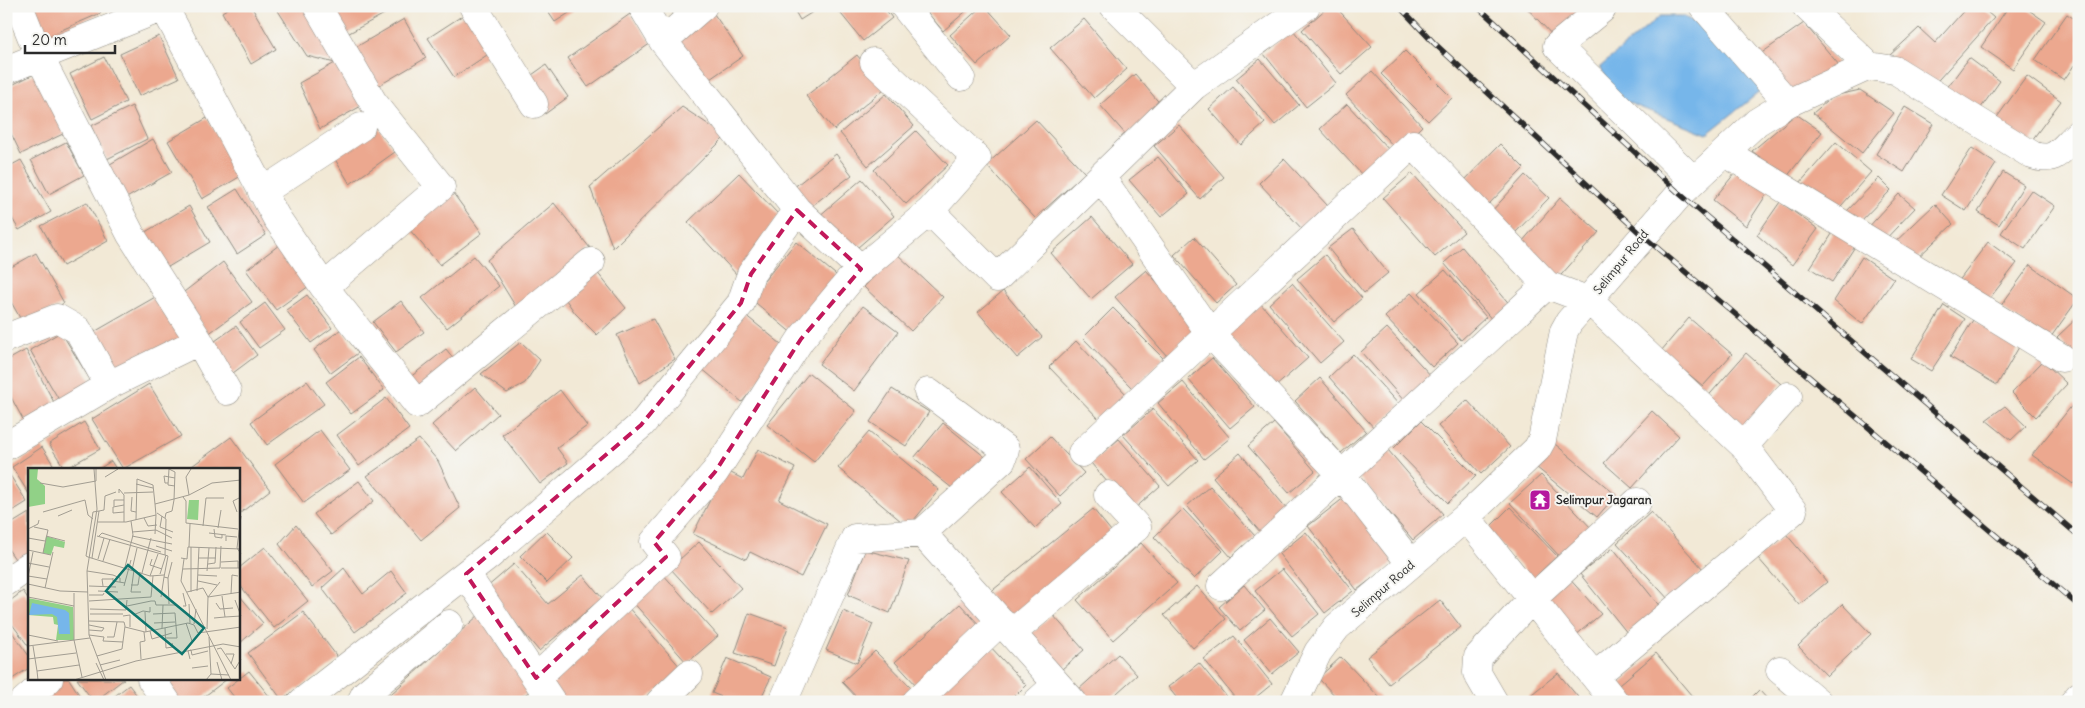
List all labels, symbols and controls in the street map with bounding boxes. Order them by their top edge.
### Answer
scale bar [25,22,115,54]
text: 20 m [32,30,67,49]
street label: Selimpur Road [1590,226,1651,297]
inset map [28,468,240,680]
temple icon: Selimpur Jagaran [1528,488,1552,512]
place label: Selimpur Jagaran [1556,492,1652,508]
street label: Selimpur Road [1348,557,1417,620]

